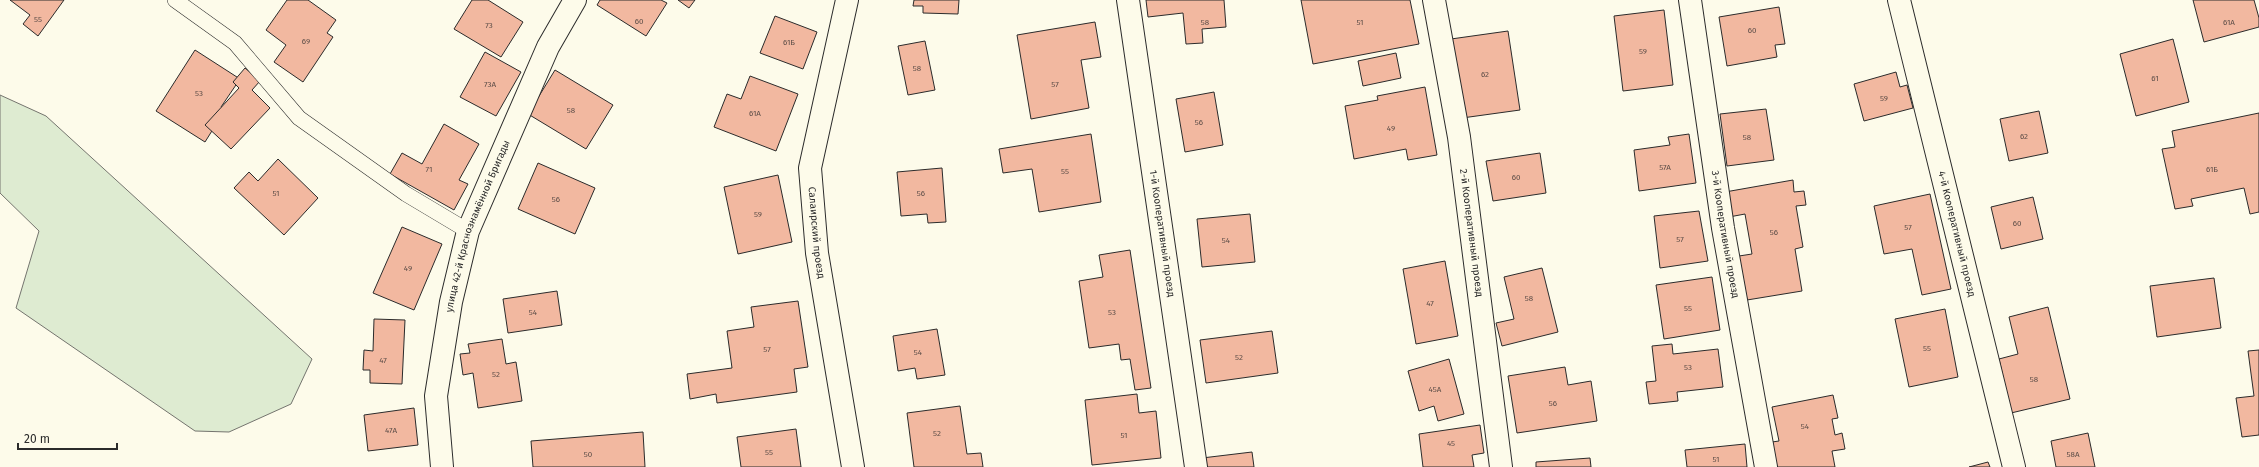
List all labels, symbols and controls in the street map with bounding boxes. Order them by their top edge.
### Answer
house number: 55 [34,15,42,24]
house number: 60 [635,17,644,26]
house number: 58 [1201,18,1210,27]
house number: 51 [1356,18,1364,27]
house number: 61А [2223,18,2235,27]
house number: 73 [485,21,493,30]
house number: 60 [1748,26,1757,35]
house number: 69 [302,37,310,46]
house number: 61Б [783,38,795,47]
house number: 59 [1639,47,1647,56]
house number: 58 [913,64,922,73]
house number: 62 [1481,70,1489,79]
house number: 61 [2151,74,2159,83]
house number: 73А [484,80,496,89]
house number: 57 [1051,80,1059,89]
house number: 53 [195,89,203,98]
house number: 59 [1880,94,1888,103]
house number: 58 [567,106,576,115]
house number: 61А [749,109,761,118]
house number: 56 [1195,118,1203,127]
house number: 49 [1387,124,1395,133]
house number: 62 [2020,132,2028,141]
house number: 58 [1743,133,1752,142]
street label: улица 42-й Краснознамённой Бригады [443,138,513,313]
house number: 57А [1659,163,1671,172]
house number: 71 [426,165,432,174]
house number: 61Б [2206,165,2218,174]
house number: 55 [1061,167,1069,176]
street label: 2-й Кооперативный проезд [1457,168,1485,298]
street label: 1-й Кооперативный проезд [1147,169,1177,298]
street label: 3-й Кооперативный проезд [1709,170,1742,300]
street label: 4-й Кооперативный проезд [1935,170,1978,299]
house number: 60 [1512,173,1521,182]
street label: Салаирский проезд [806,186,827,280]
house number: 51 [272,189,280,198]
house number: 56 [917,189,925,198]
house number: 56 [552,195,560,204]
house number: 59 [754,210,762,219]
house number: 60 [2013,219,2022,228]
house number: 57 [1904,223,1912,232]
house number: 56 [1770,228,1778,237]
house number: 57 [1676,235,1684,244]
house number: 54 [1222,236,1231,245]
house number: 49 [404,264,412,273]
house number: 58 [1525,294,1534,303]
house number: 47 [1426,299,1434,308]
house number: 55 [1684,304,1692,313]
house number: 54 [529,308,538,317]
house number: 53 [1108,308,1116,317]
house number: 55 [1923,344,1931,353]
house number: 57 [763,345,771,354]
house number: 54 [914,348,923,357]
house number: 52 [1235,353,1243,362]
house number: 47 [379,356,387,365]
house number: 53 [1684,363,1692,372]
house number: 52 [492,370,500,379]
house number: 58 [2030,375,2039,384]
house number: 45А [1429,385,1442,394]
house number: 56 [1549,399,1557,408]
house number: 54 [1801,422,1810,431]
scale bar [18,425,117,451]
house number: 47А [385,426,397,435]
house number: 52 [933,429,941,438]
house number: 51 [1120,431,1128,440]
text: 20 m [24,432,50,446]
house number: 45 [1447,439,1455,448]
house number: 55 [765,448,773,457]
house number: 50 [584,450,593,459]
house number: 58А [2067,450,2080,459]
house number: 51 [1712,455,1720,464]

